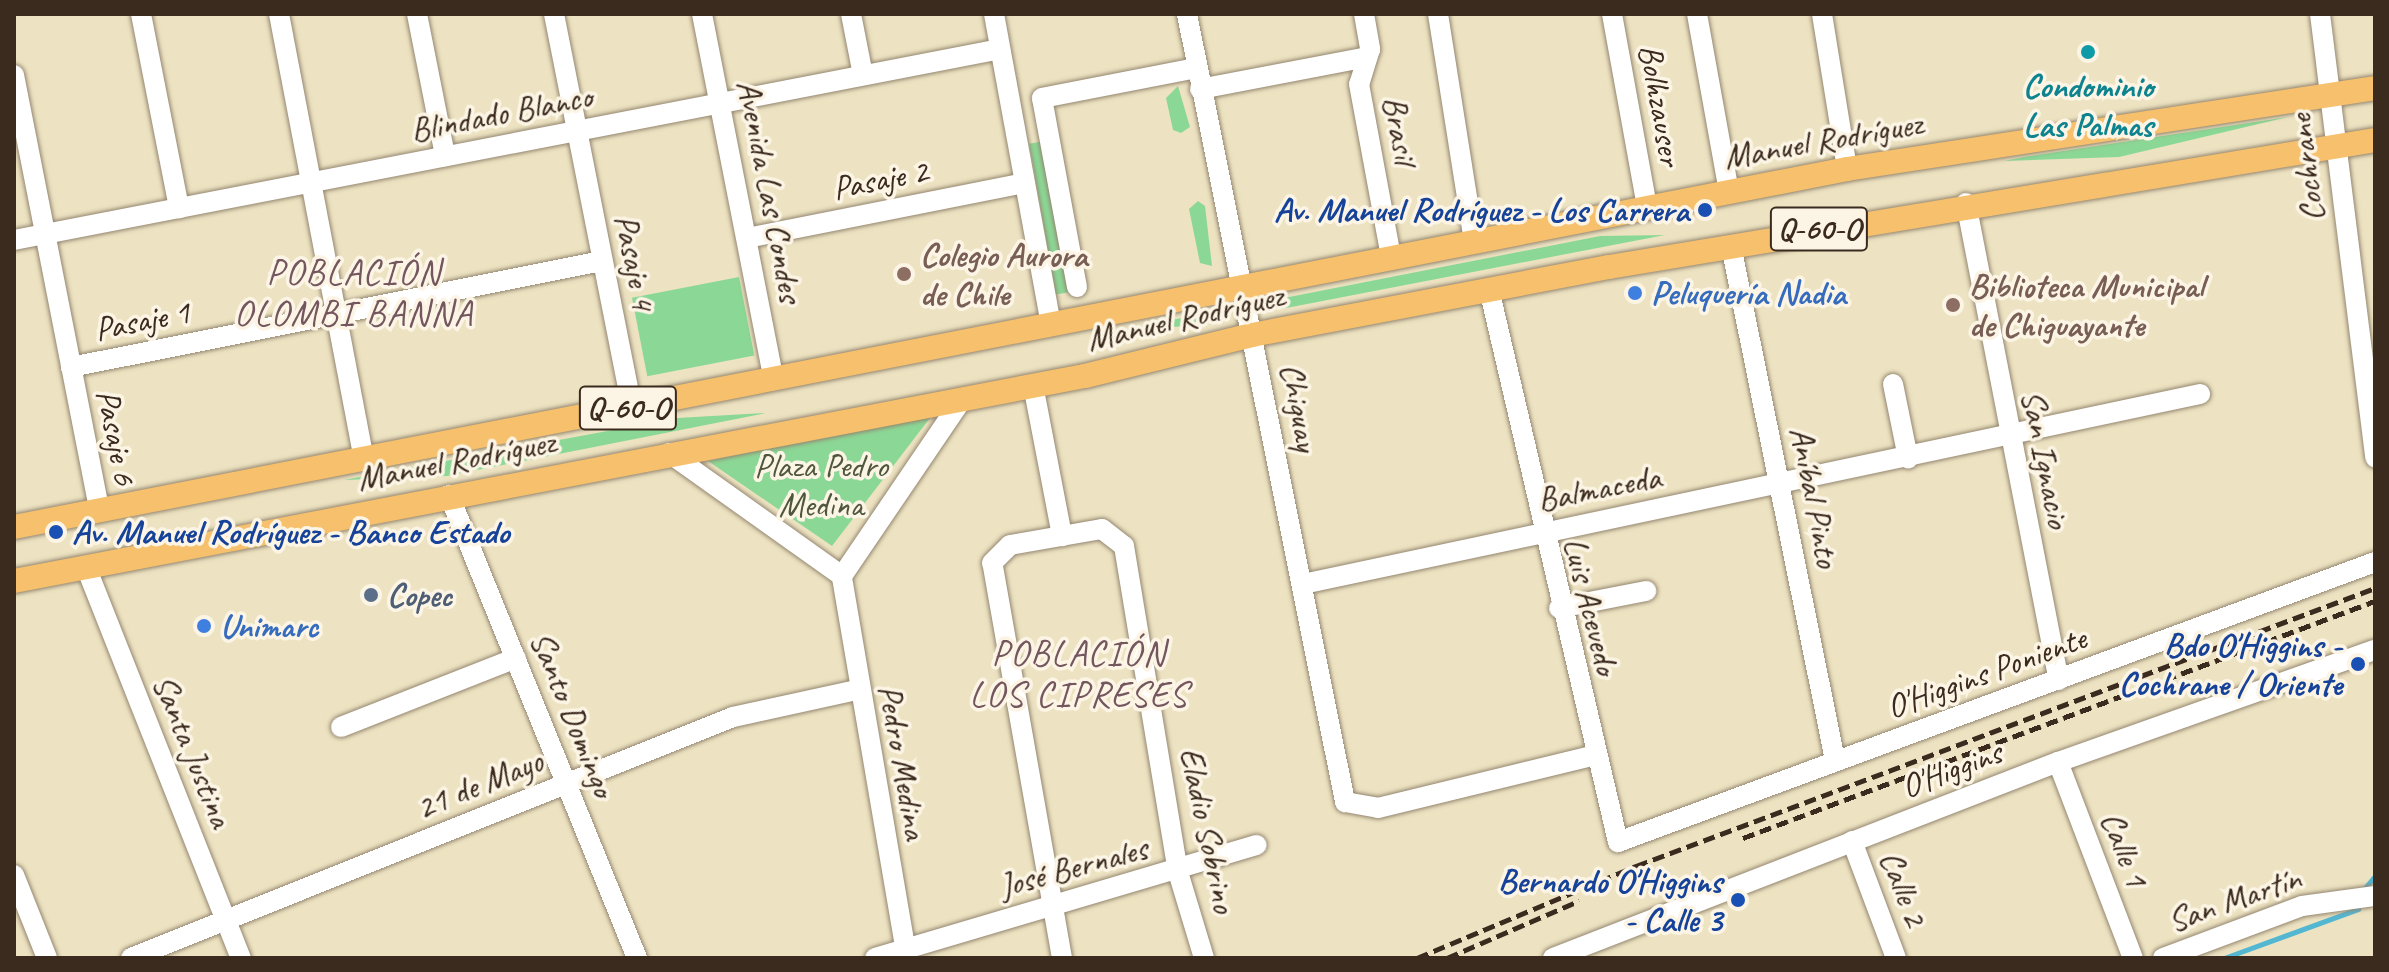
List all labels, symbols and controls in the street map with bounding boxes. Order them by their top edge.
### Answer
street label: Bolhzauser [1630,41,1692,169]
marker: Condominio Las Palmas [2079,43,2097,61]
place label: Condominio Las Palmas [2022,65,2154,144]
street label: Blindado Blanco [406,75,596,151]
street label: Avenida Las Condes [729,77,811,305]
street label: Brasil [1374,93,1426,167]
street label: Manuel Rodríguez [1721,102,1925,178]
street label: Cochrane [2279,112,2333,224]
street label: Pasaje 2 [829,150,931,208]
place label: Av. Manuel Rodríguez - Los Carrera [1274,190,1689,230]
marker: Av. Manuel Rodríguez - Los Carrera [1696,201,1714,219]
road number: Q-60-O [1769,201,1869,257]
street label: Pasaje 4 [606,211,664,313]
place label: Colegio Aurora de Chile [920,234,1086,314]
district label: POBLACIÓN OLOMBI BANNA [236,250,472,335]
marker: Colegio Aurora de Chile [895,265,913,283]
place label: Biblioteca Municipal de Chiguayante [1969,265,2203,344]
place label: Peluquería Nadia [1651,273,1846,313]
street label: Manuel Rodríguez [1083,275,1287,359]
marker: Peluquería Nadia [1626,284,1644,302]
street label: Pasaje 1 [91,291,193,349]
marker: Biblioteca Municipal de Chiguayante [1944,296,1962,314]
street label: Chiguay [1272,360,1328,454]
road number: Q-60-O [578,380,678,436]
street label: Pasaje 6 [88,386,146,488]
street label: San Ignacio [2013,386,2079,532]
street label: Manuel Rodríguez [354,421,558,499]
street label: Aníbal Pinto [1781,423,1849,571]
park label: Plaza Pedro Medina [754,445,888,524]
street label: Balmaceda [1534,456,1664,520]
place label: Av. Manuel Rodríguez - Banco Estado [72,512,510,552]
marker: Av. Manuel Rodríguez - Banco Estado [47,523,65,541]
street label: Luis Acevedo [1554,533,1628,679]
place label: Copec [387,575,452,615]
marker: Copec [362,586,380,604]
place label: Unimarc [220,606,318,646]
marker: Unimarc [195,617,213,635]
street label: O'Higgins Poniente [1881,617,2091,727]
place label: Bdo O'Higgins - Cochrane / Oriente [2119,624,2342,704]
street label: Santo Domingo [521,625,625,803]
district label: POBLACIÓN LOS CIPRESES [970,631,1188,716]
marker: Bdo O'Higgins - Cochrane / Oriente [2349,655,2367,673]
street label: Santa Justina [144,669,242,833]
street label: Pedro Medina [869,681,937,843]
street label: O'Higgins [1895,731,2007,807]
street label: 21 de Mayo [409,740,549,828]
street label: Eladio Sobrino [1171,744,1245,916]
street label: Calle 1 [2092,806,2158,892]
street label: José Bernales [995,828,1151,906]
street label: Calle 2 [1871,845,1937,931]
street label: San Martín [2162,857,2306,941]
place label: Bernardo O'Higgins - Calle 3 [1498,860,1722,940]
marker: Bernardo O'Higgins - Calle 3 [1729,891,1747,909]

